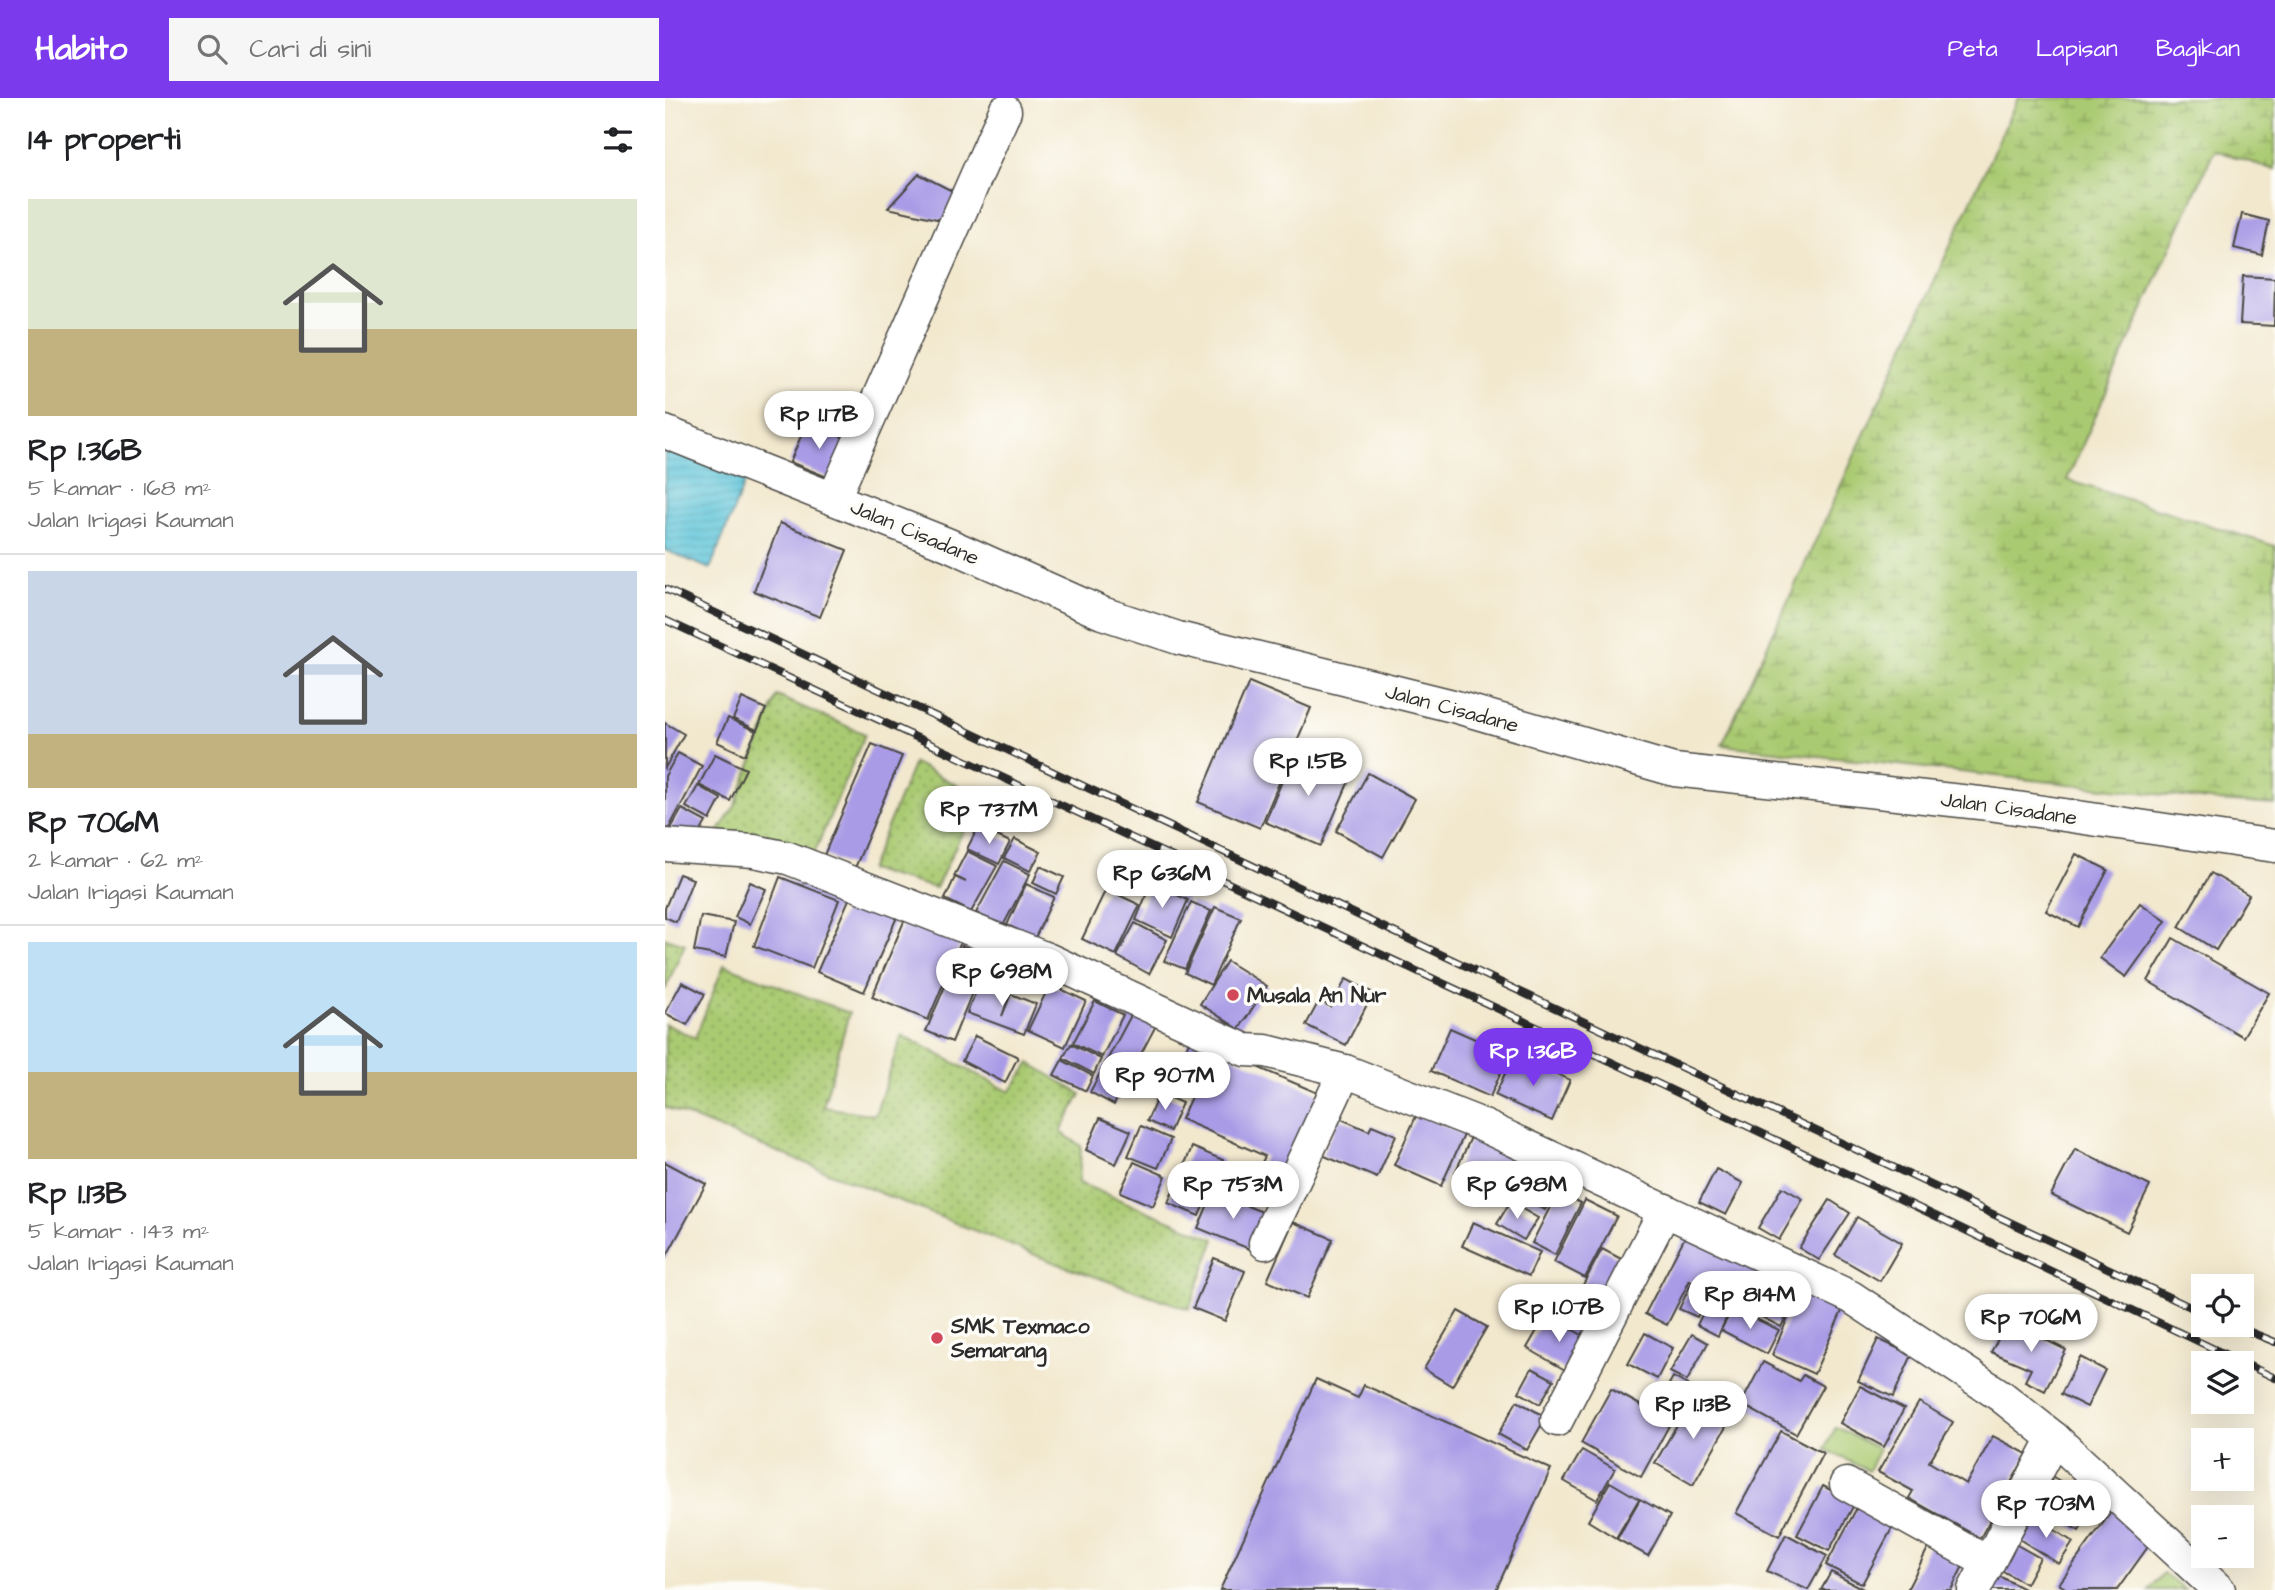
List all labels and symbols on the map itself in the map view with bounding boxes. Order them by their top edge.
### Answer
pin: Rp 1.17B [747,392,891,451]
street label: Jalan Cisadane [846,492,984,573]
street label: Jalan Cisadane [1382,677,1522,740]
pin: Rp 1.5B [1243,738,1373,798]
street label: Jalan Cisadane [1939,785,2079,832]
pin: Rp 737M [924,786,1054,846]
pin: Rp 636M [1097,850,1227,910]
pin: Rp 698M [937,948,1067,1008]
place label: Musala An Nur [1247,981,1387,1010]
marker: Musala An Nur [1225,987,1241,1003]
pin: Rp 1.36B [1461,1028,1605,1088]
pin: Rp 907M [1100,1052,1230,1112]
pin: Rp 753M [1168,1162,1298,1221]
pin: Rp 698M [1452,1162,1582,1221]
pin: Rp 814M [1685,1272,1815,1331]
pin: Rp 1.07B [1487,1284,1631,1344]
pin: Rp 706M [1966,1294,2096,1354]
place label: SMK Texmaco Semarang [950,1312,1090,1367]
marker: SMK Texmaco Semarang [929,1330,945,1346]
pin: Rp 1.13B [1621,1382,1765,1441]
pin: Rp 703M [1981,1480,2111,1540]

